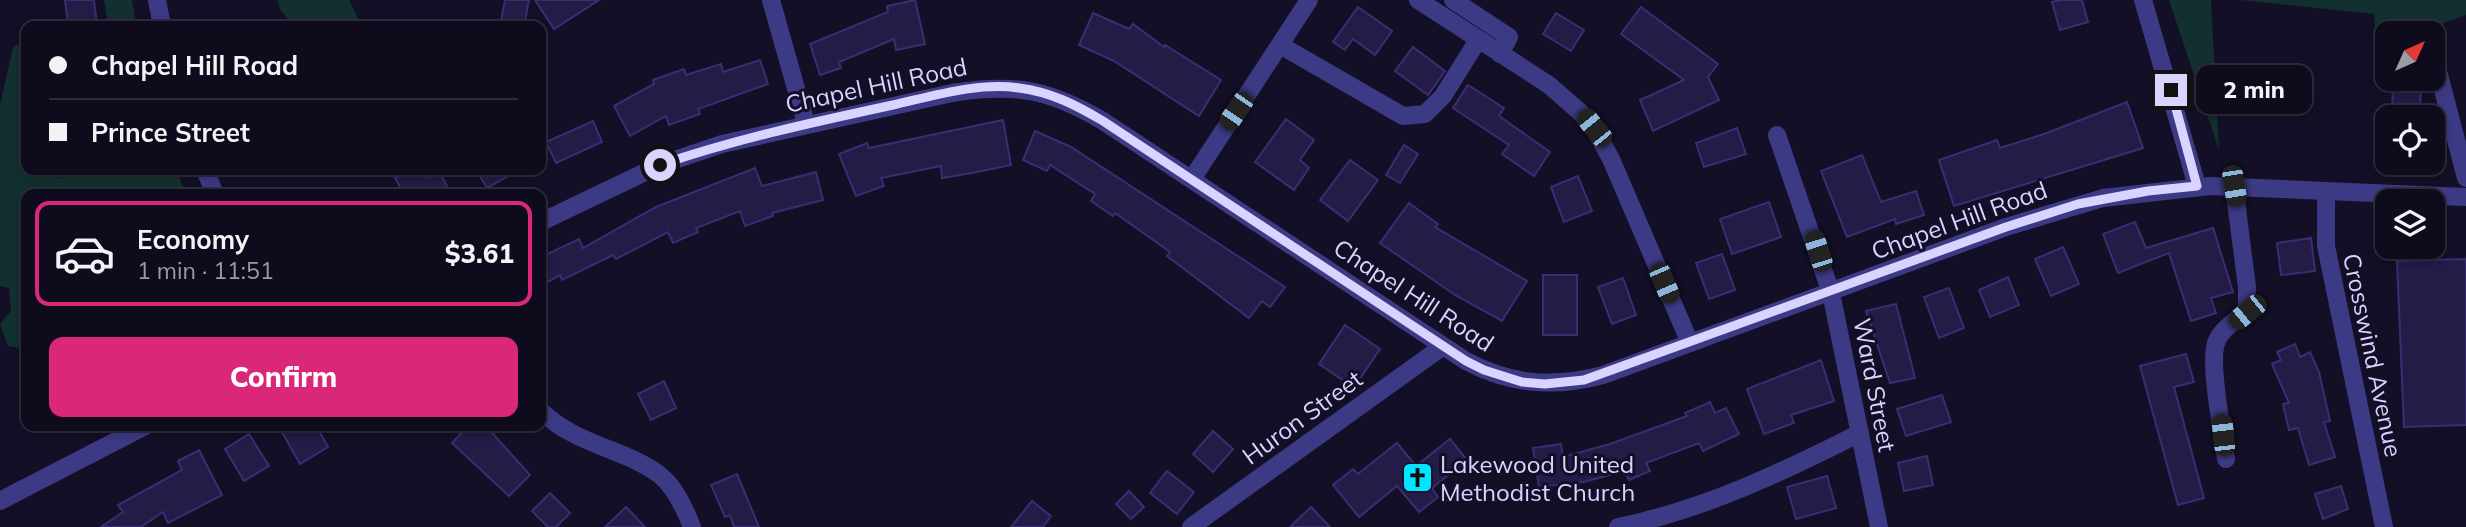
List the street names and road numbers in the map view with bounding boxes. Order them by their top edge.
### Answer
street label: Chapel Hill Road [782,51,970,119]
street label: Chapel Hill Road [1867,174,2051,266]
street label: Chapel Hill Road [1328,232,1500,358]
street label: Crosswind Avenue [2337,251,2409,459]
street label: Ward Street [1847,316,1903,454]
street label: Huron Street [1236,363,1368,471]

